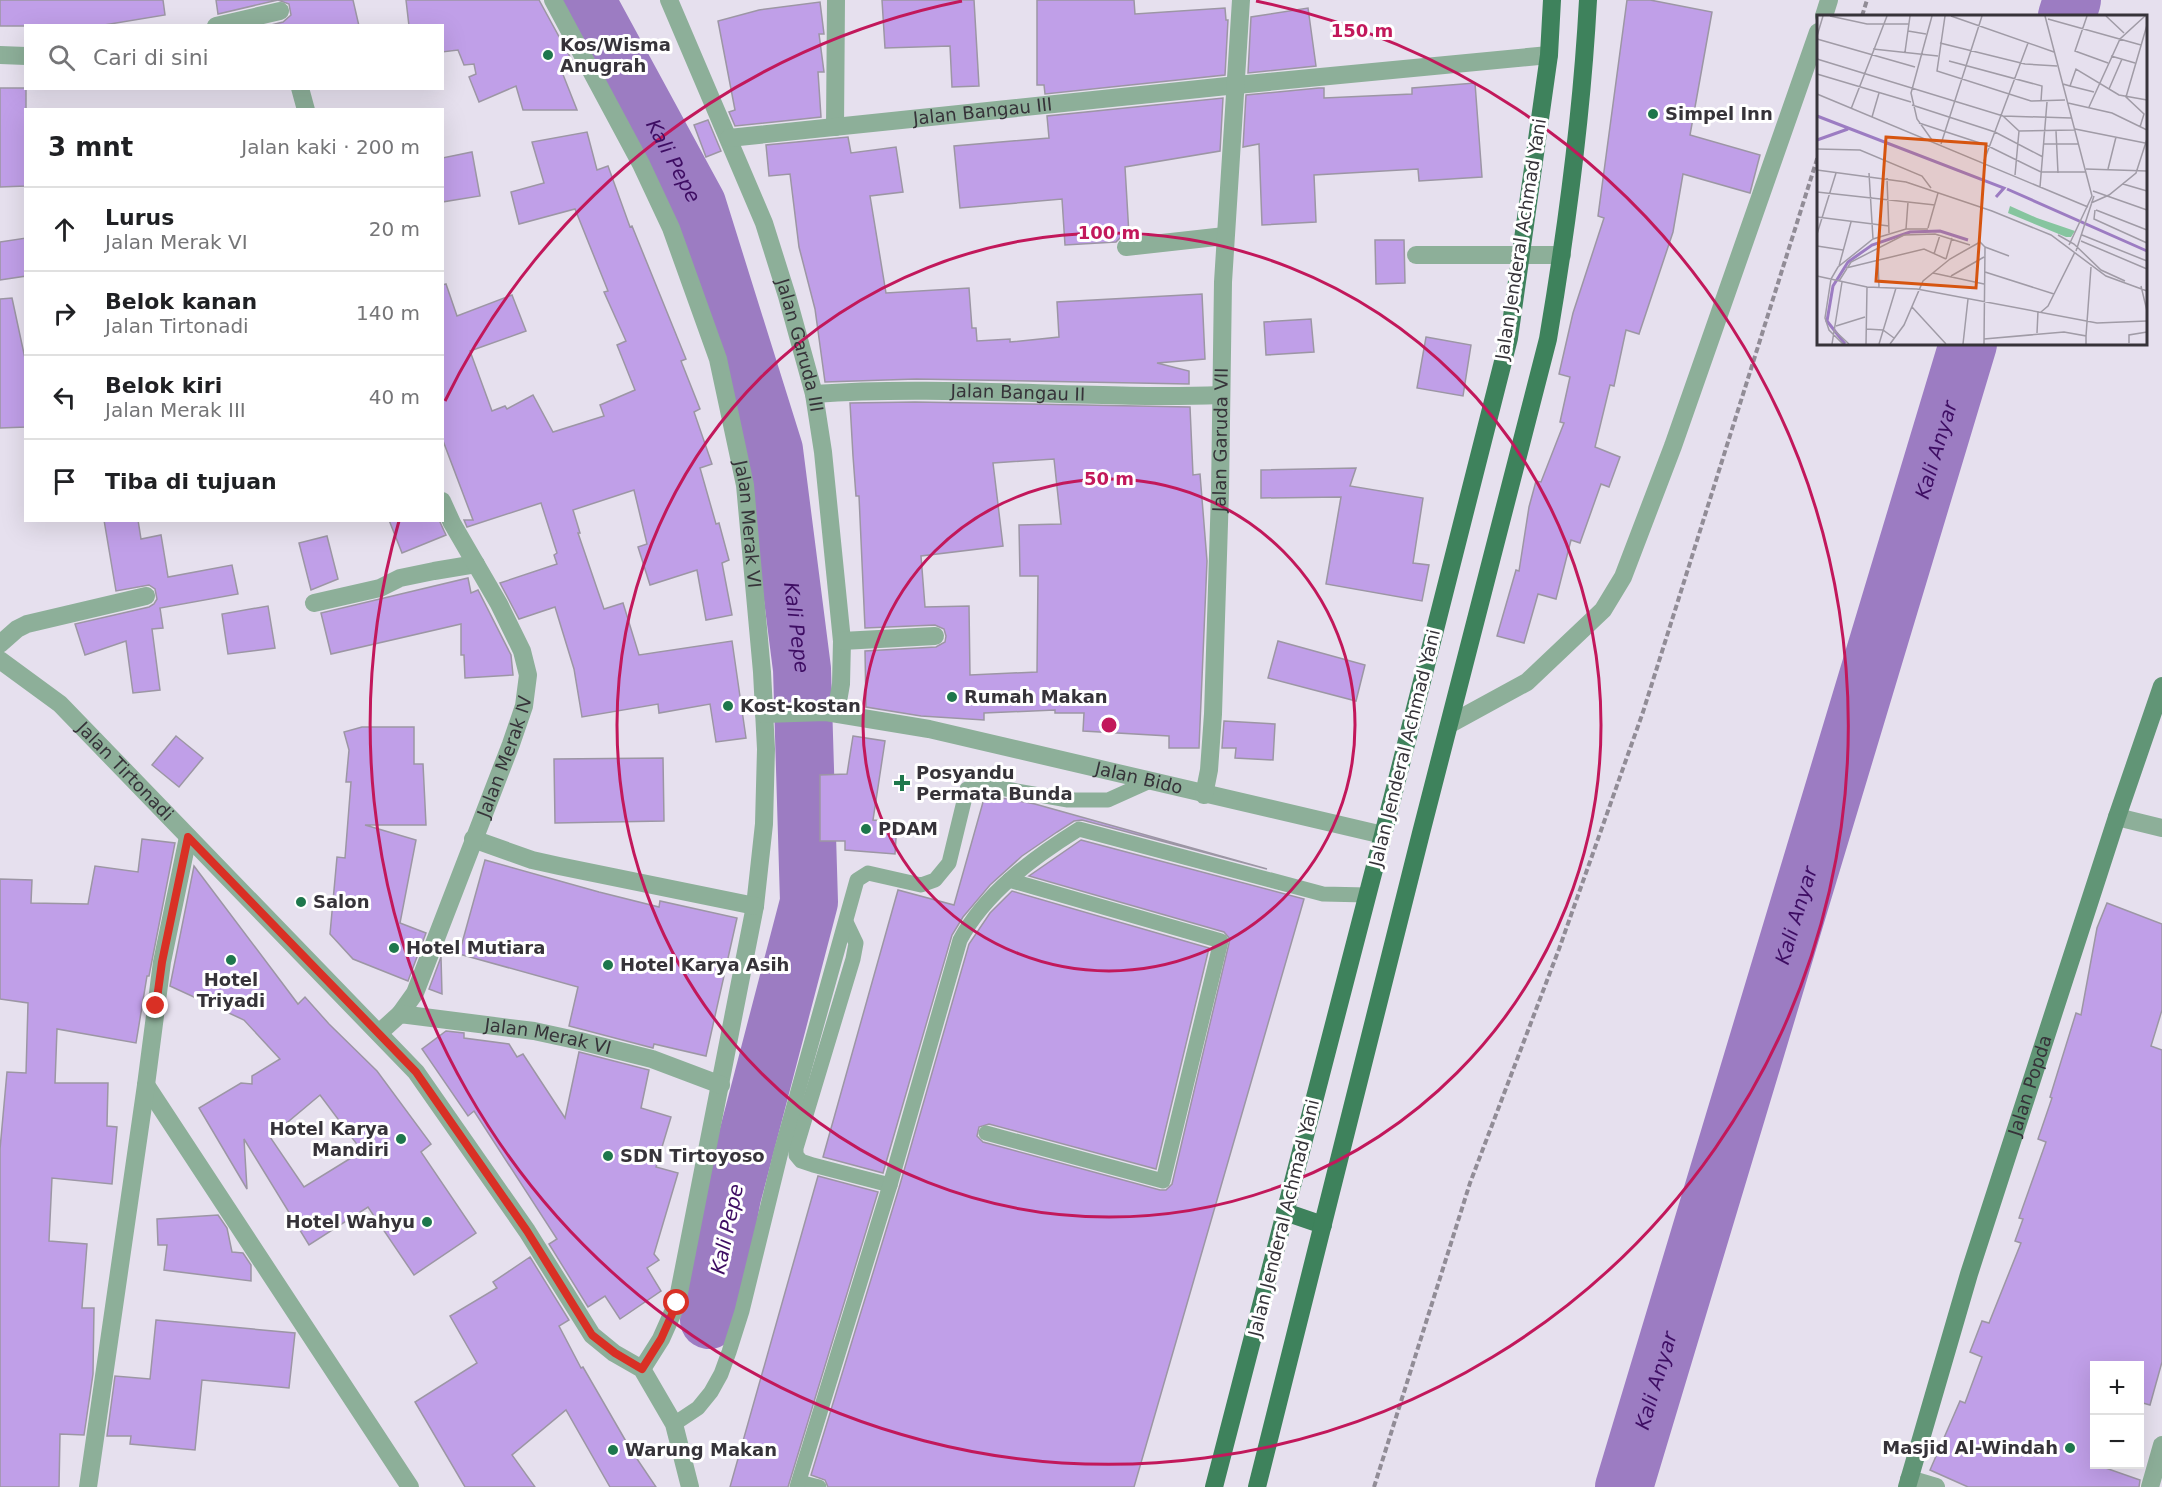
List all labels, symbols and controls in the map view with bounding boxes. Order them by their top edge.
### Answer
inset map [1817,15,2147,345]
text: 150 m [1331,20,1393,41]
search box [24,24,444,90]
place label: Kos/Wisma Anugrah [560,34,671,76]
icon: search [45,41,78,74]
text: Cari di sini [93,45,209,70]
marker: Kos/Wisma Anugrah [541,48,555,62]
street label: Jalan Bangau III [911,93,1053,129]
place label: Simpel Inn [1665,103,1773,124]
marker: Simpel Inn [1646,107,1660,121]
water label: Kali Pepe [641,115,706,207]
street label: Jalan Jenderal Achmad Yani [1491,117,1550,362]
text: 3 mnt [48,132,133,162]
text: Jalan kaki · 200 m [241,135,420,159]
text: Lurus [105,205,174,230]
icon: ahead [48,213,81,246]
text: 20 m [369,217,420,241]
text: 100 m [1078,222,1140,243]
text: Jalan Merak VI [105,230,248,254]
street label: Jalan Garuda III [772,275,828,413]
text: Belok kanan [105,289,257,314]
icon: right [48,297,81,330]
text: 140 m [356,301,420,325]
text: Jalan Tirtonadi [105,314,249,338]
street label: Jalan Garuda VII [1208,367,1232,513]
text: Belok kiri [105,373,222,398]
street label: Jalan Bangau II [949,380,1085,405]
icon: left [48,381,81,414]
text: 40 m [369,385,420,409]
water label: Kali Anyar [1910,397,1963,502]
text: Jalan Merak III [105,398,246,422]
street label: Jalan Merak VI [730,457,765,589]
icon: arrive [48,465,81,498]
text: 50 m [1084,468,1134,489]
text: Tiba di tujuan [105,469,277,494]
water label: Kali Pepe [779,581,814,674]
street label: Jalan Jenderal Achmad Yani [1365,627,1444,870]
place label: Rumah Makan [964,686,1108,707]
marker: Rumah Makan [945,690,959,704]
street label: Jalan Merak IV [472,694,535,821]
place label: Kost-kostan [740,695,861,716]
marker: Kost-kostan [721,699,735,713]
centre of rings [1099,715,1119,735]
street label: Jalan Tirtonadi [72,716,178,825]
street label: Jalan Bido [1092,757,1185,798]
place label: Posyandu Permata Bunda [916,762,1073,804]
marker: Posyandu Permata Bunda [893,774,911,792]
place label: PDAM [878,818,938,839]
marker: PDAM [859,822,873,836]
water label: Kali Anyar [1770,862,1823,967]
place label: Salon [313,891,369,912]
marker: Salon [294,895,308,909]
place label: Hotel Mutiara [406,937,545,958]
marker: Hotel Mutiara [387,941,401,955]
marker: Hotel Triyadi [224,953,238,967]
place label: Hotel Karya Asih [620,954,789,975]
marker: Hotel Karya Asih [601,958,615,972]
place label: Hotel Triyadi [197,969,265,1011]
route end [142,992,168,1018]
street label: Jalan Merak VI [483,1014,613,1058]
street label: Jalan Popda [2003,1032,2056,1139]
street label: Jalan Jenderal Achmad Yani [1244,1097,1323,1340]
place label: Hotel Karya Mandiri [269,1118,389,1160]
marker: Hotel Karya Mandiri [394,1132,408,1146]
place label: SDN Tirtoyoso [620,1145,765,1166]
marker: SDN Tirtoyoso [601,1149,615,1163]
water label: Kali Pepe [706,1182,748,1276]
place label: Hotel Wahyu [286,1211,415,1232]
marker: Hotel Wahyu [420,1215,434,1229]
route start [663,1289,689,1315]
water label: Kali Anyar [1630,1327,1683,1432]
map controls [2090,1361,2144,1469]
button: + [2090,1361,2144,1415]
button: − [2090,1415,2144,1469]
place label: Masjid Al-Windah [1882,1437,2058,1458]
place label: Warung Makan [625,1439,777,1460]
marker: Masjid Al-Windah [2063,1441,2077,1455]
marker: Warung Makan [606,1443,620,1457]

